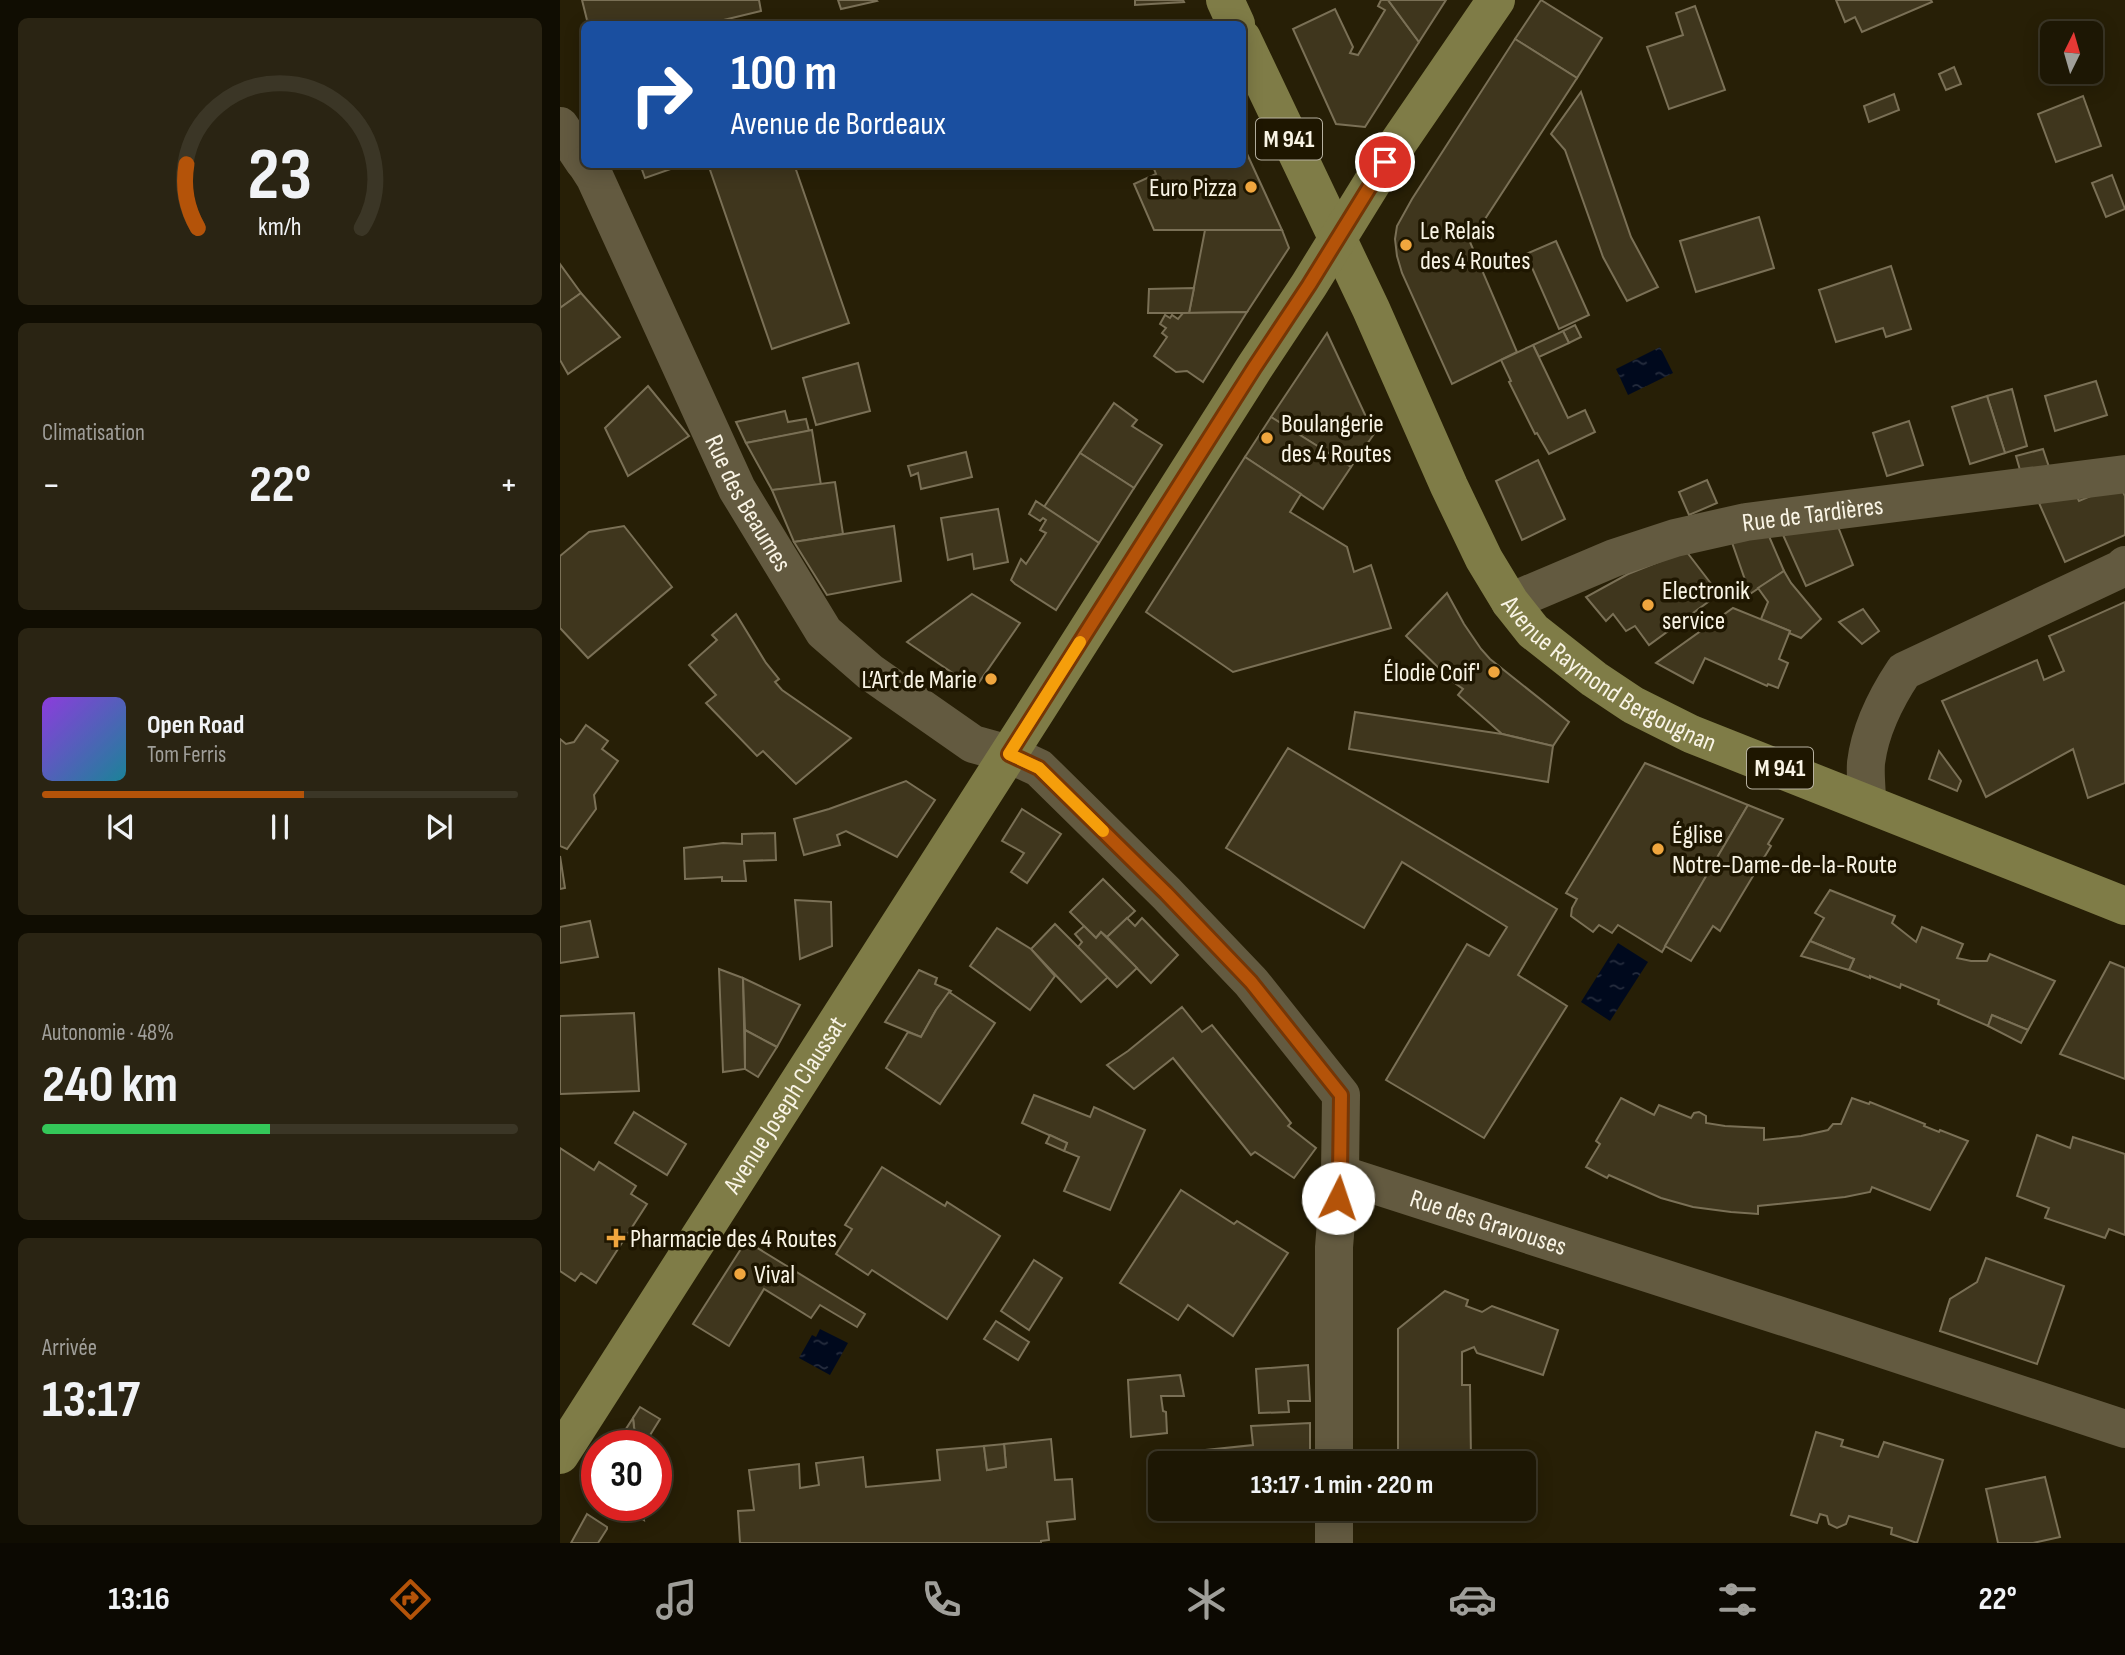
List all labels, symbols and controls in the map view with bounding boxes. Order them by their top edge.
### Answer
north arrow [2040,21,2104,84]
map controls [2040,21,2103,84]
text: 100 m [731,45,837,104]
icon: right [616,49,707,140]
text: Avenue de Bordeaux [731,105,946,144]
road number: M 941 [1256,119,1322,160]
text: 23 [248,132,312,220]
pin [1355,132,1415,192]
icon: arrive [1366,143,1404,181]
place label: Euro Pizza [1149,173,1237,204]
marker: Euro Pizza [1243,179,1259,195]
text: km/h [258,211,302,242]
place label: Le Relais des 4 Routes [1420,216,1531,277]
marker: Le Relais des 4 Routes [1398,237,1414,253]
place label: Boulangerie des 4 Routes [1281,409,1392,470]
text: Climatisation [42,419,145,447]
street label: Rue des Beaumes [697,430,797,578]
marker: Boulangerie des 4 Routes [1259,430,1275,446]
text: 22° [249,454,311,517]
text: − [42,463,61,508]
text: + [499,463,518,508]
street label: Rue de Tardières [1740,491,1885,539]
place label: Electronik service [1662,576,1750,637]
street label: Avenue Raymond Bergougnan [1494,589,1720,759]
marker: Electronik service [1640,597,1656,613]
place label: Élodie Coif' [1383,658,1480,689]
marker: Élodie Coif' [1486,664,1502,680]
place label: L’Art de Marie [861,665,977,696]
marker: L’Art de Marie [983,671,999,687]
text: Open Road [147,710,244,741]
text: Tom Ferris [147,741,226,769]
road number: M 941 [1747,748,1813,788]
icon: previous [102,808,140,846]
icon: pause [261,808,299,846]
icon: next [420,808,458,846]
place label: Église Notre-Dame-de-la-Route [1672,820,1897,881]
marker: Église Notre-Dame-de-la-Route [1650,841,1666,857]
street label: Avenue Joseph Claussat [717,1011,854,1201]
text: Autonomie · 48% [42,1019,174,1047]
text: 240 km [42,1054,178,1117]
position arrow [1301,1161,1375,1235]
street label: Rue des Gravouses [1406,1184,1570,1263]
place label: Pharmacie des 4 Routes [630,1224,837,1255]
marker: Pharmacie des 4 Routes [608,1230,624,1246]
place label: Vival [754,1260,795,1291]
marker: Vival [732,1266,748,1282]
text: Arrivée [42,1334,97,1362]
text: 13:17 [42,1369,140,1432]
speed limit sign: 30 [581,1430,672,1521]
text: 13:17 · 1 min · 220 m [1251,1470,1433,1501]
icon: directions [386,1575,435,1624]
icon: music [652,1575,701,1624]
icon: phone [917,1575,966,1624]
icon: climate [1182,1575,1231,1624]
icon: car [1448,1575,1497,1624]
icon: filters [1713,1575,1762,1624]
text: 13:16 [108,1580,170,1619]
text: 22° [1979,1580,2017,1619]

